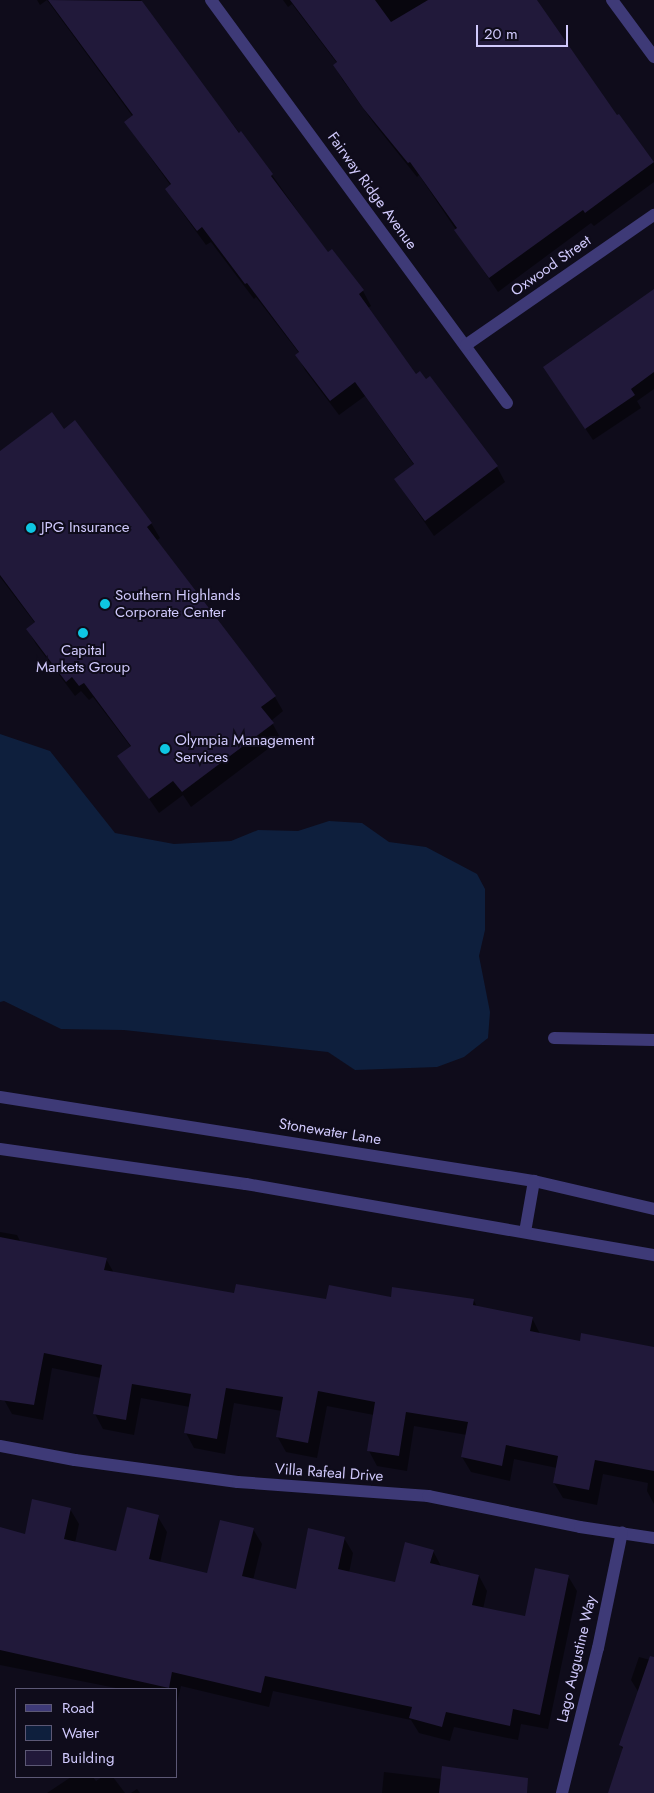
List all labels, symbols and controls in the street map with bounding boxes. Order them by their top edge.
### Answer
scale bar [479,15,572,47]
text: 20 m [484,23,518,45]
street label: Fairway Ridge Avenue [323,129,421,253]
street label: Oxwood Street [508,232,594,300]
place label: JPG Insurance [41,519,130,537]
marker: JPG Insurance [25,522,37,534]
place label: Southern Highlands Corporate Center [115,586,240,621]
marker: Southern Highlands Corporate Center [99,598,111,610]
marker: Capital Markets Group [77,627,89,639]
place label: Capital Markets Group [36,641,130,676]
place label: Olympia Management Services [175,731,314,766]
marker: Olympia Management Services [159,743,171,755]
street label: Stonewater Lane [278,1115,382,1149]
street label: Villa Rafeal Drive [274,1460,384,1486]
street label: Lago Augustine Way [554,1594,600,1724]
legend [15,1688,178,1778]
text: Road [62,1697,94,1719]
text: Water [62,1722,99,1744]
text: Building [62,1747,114,1769]

